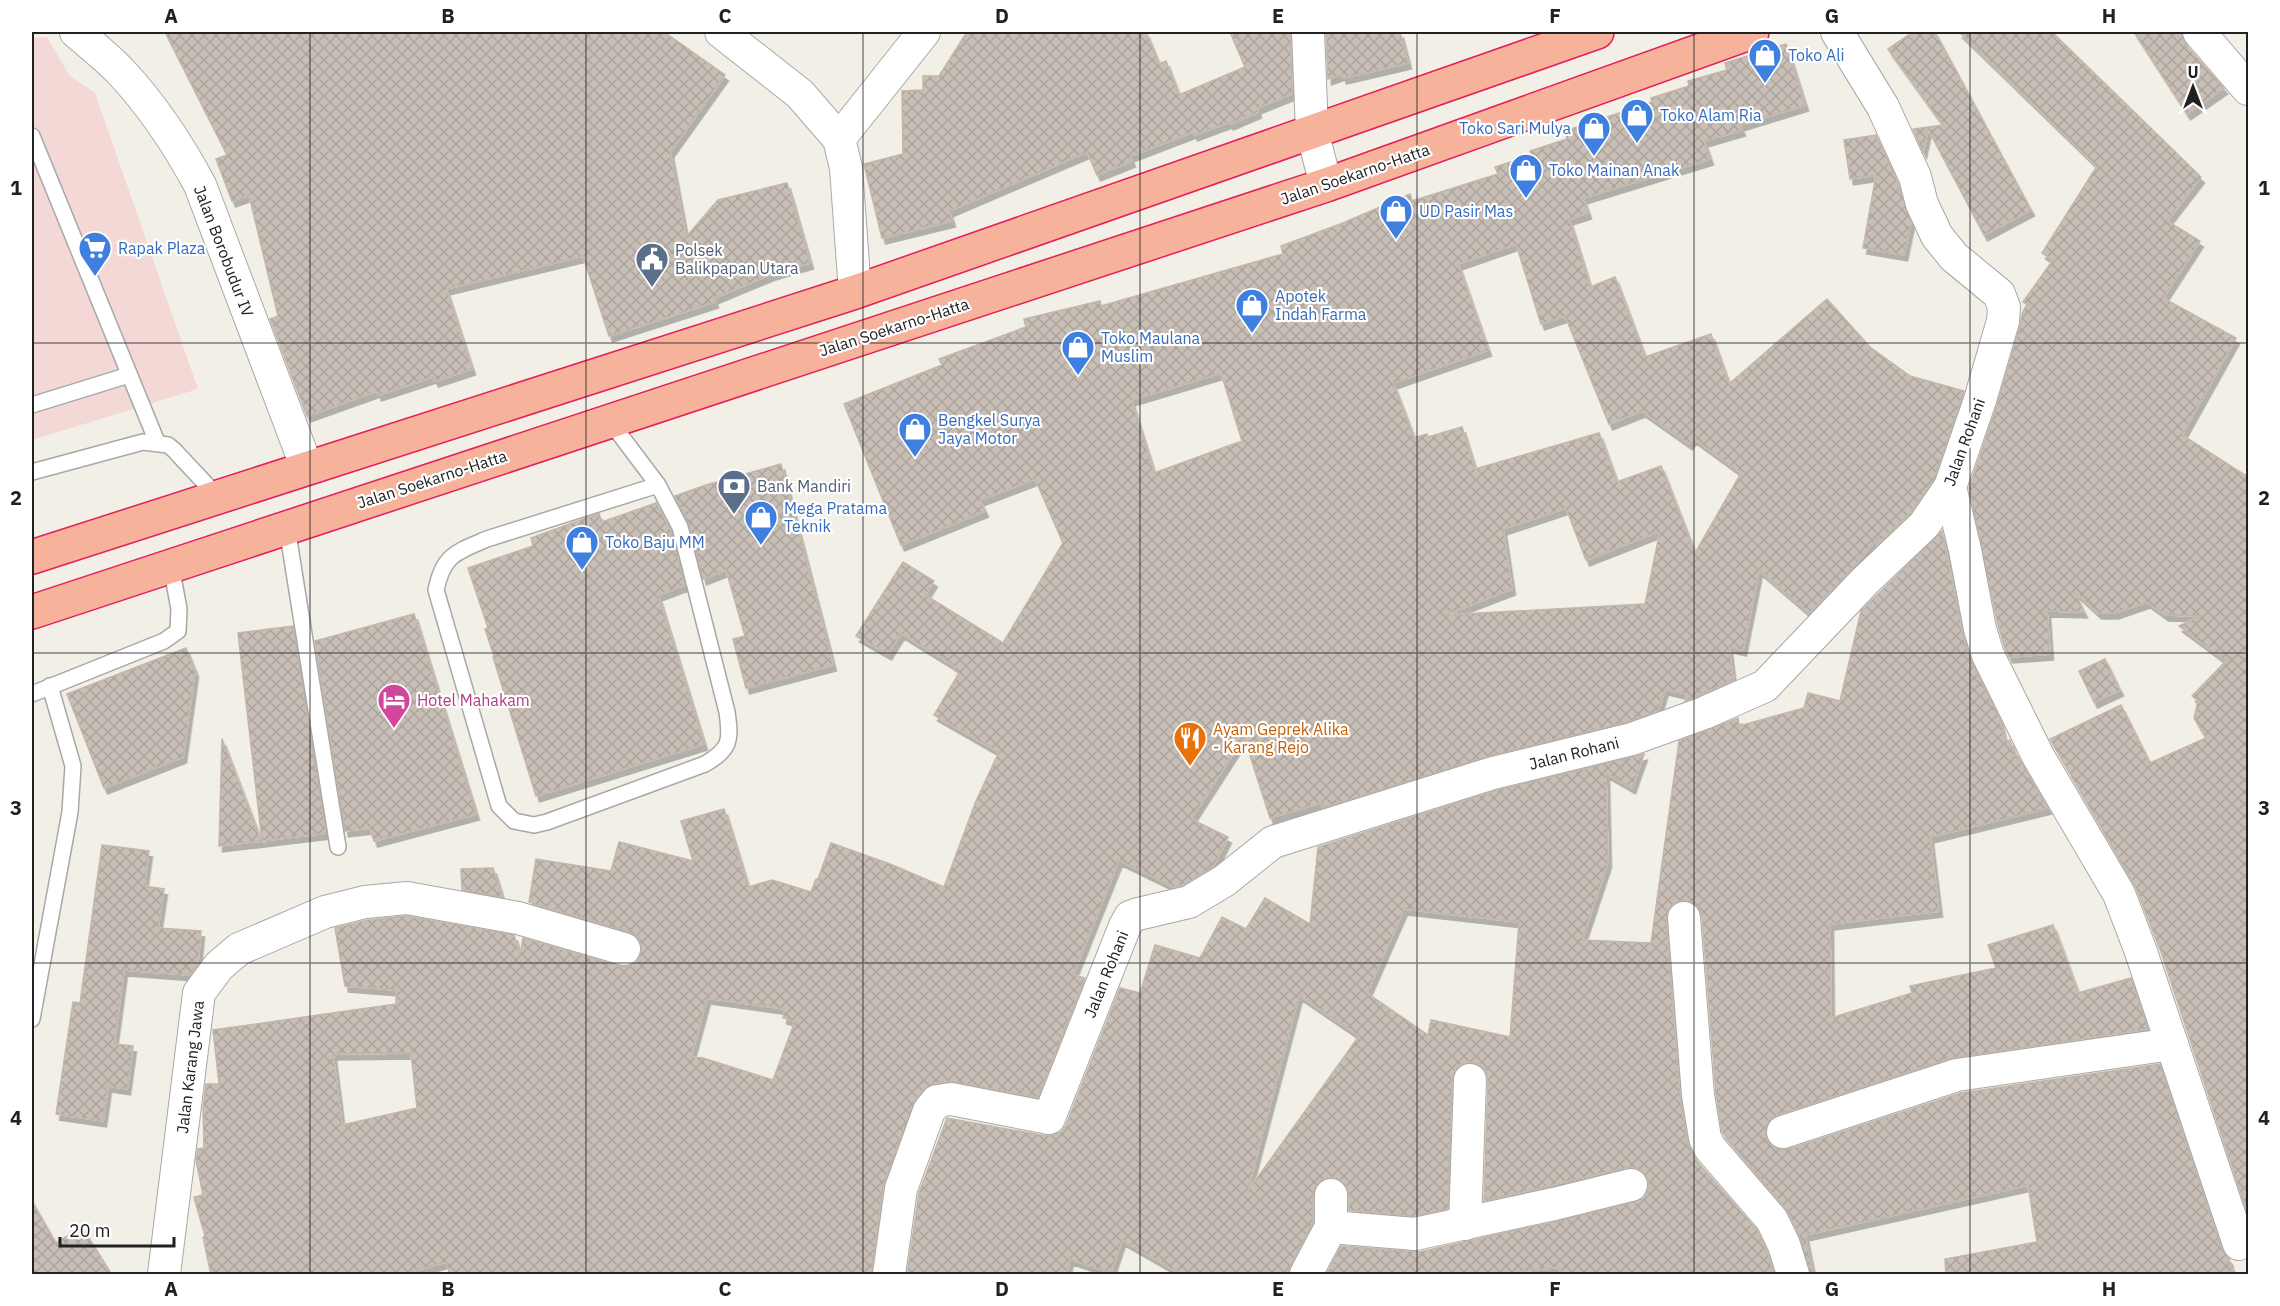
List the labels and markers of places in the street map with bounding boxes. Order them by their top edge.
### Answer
shop icon: Toko Ali [1747,37,1783,84]
place label: Toko Ali [1788,45,1845,65]
shop icon: Toko Alam Ria [1619,97,1655,144]
place label: Toko Alam Ria [1660,105,1762,125]
shop icon: Toko Sari Mulya [1576,110,1612,157]
place label: Toko Sari Mulya [1459,118,1571,138]
shop icon: Toko Mainan Anak [1508,152,1544,199]
place label: Toko Mainan Anak [1549,160,1680,180]
shop icon: UD Pasir Mas [1378,193,1414,240]
place label: UD Pasir Mas [1419,201,1513,221]
supermarket icon: Rapak Plaza [77,230,113,277]
place label: Rapak Plaza [118,238,206,258]
place label: Polsek Balikpapan Utara [675,240,799,278]
public building icon: Polsek Balikpapan Utara [634,241,670,288]
place label: Apotek Indah Farma [1275,286,1367,324]
shop icon: Apotek Indah Farma [1234,287,1270,334]
place label: Toko Maulana Muslim [1101,328,1201,366]
shop icon: Toko Maulana Muslim [1060,329,1096,376]
place label: Bengkel Surya Jaya Motor [938,410,1041,448]
shop icon: Bengkel Surya Jaya Motor [897,411,933,458]
bank icon: Bank Mandiri [716,468,752,515]
place label: Bank Mandiri [757,476,851,496]
place label: Mega Pratama Teknik [784,498,888,536]
shop icon: Mega Pratama Teknik [743,499,779,546]
shop icon: Toko Baju MM [564,524,600,571]
place label: Toko Baju MM [605,532,705,552]
hotel icon: Hotel Mahakam [376,682,412,729]
place label: Hotel Mahakam [417,690,530,710]
place label: Ayam Geprek Alika - Karang Rejo [1213,719,1349,757]
restaurant icon: Ayam Geprek Alika - Karang Rejo [1172,720,1208,767]

